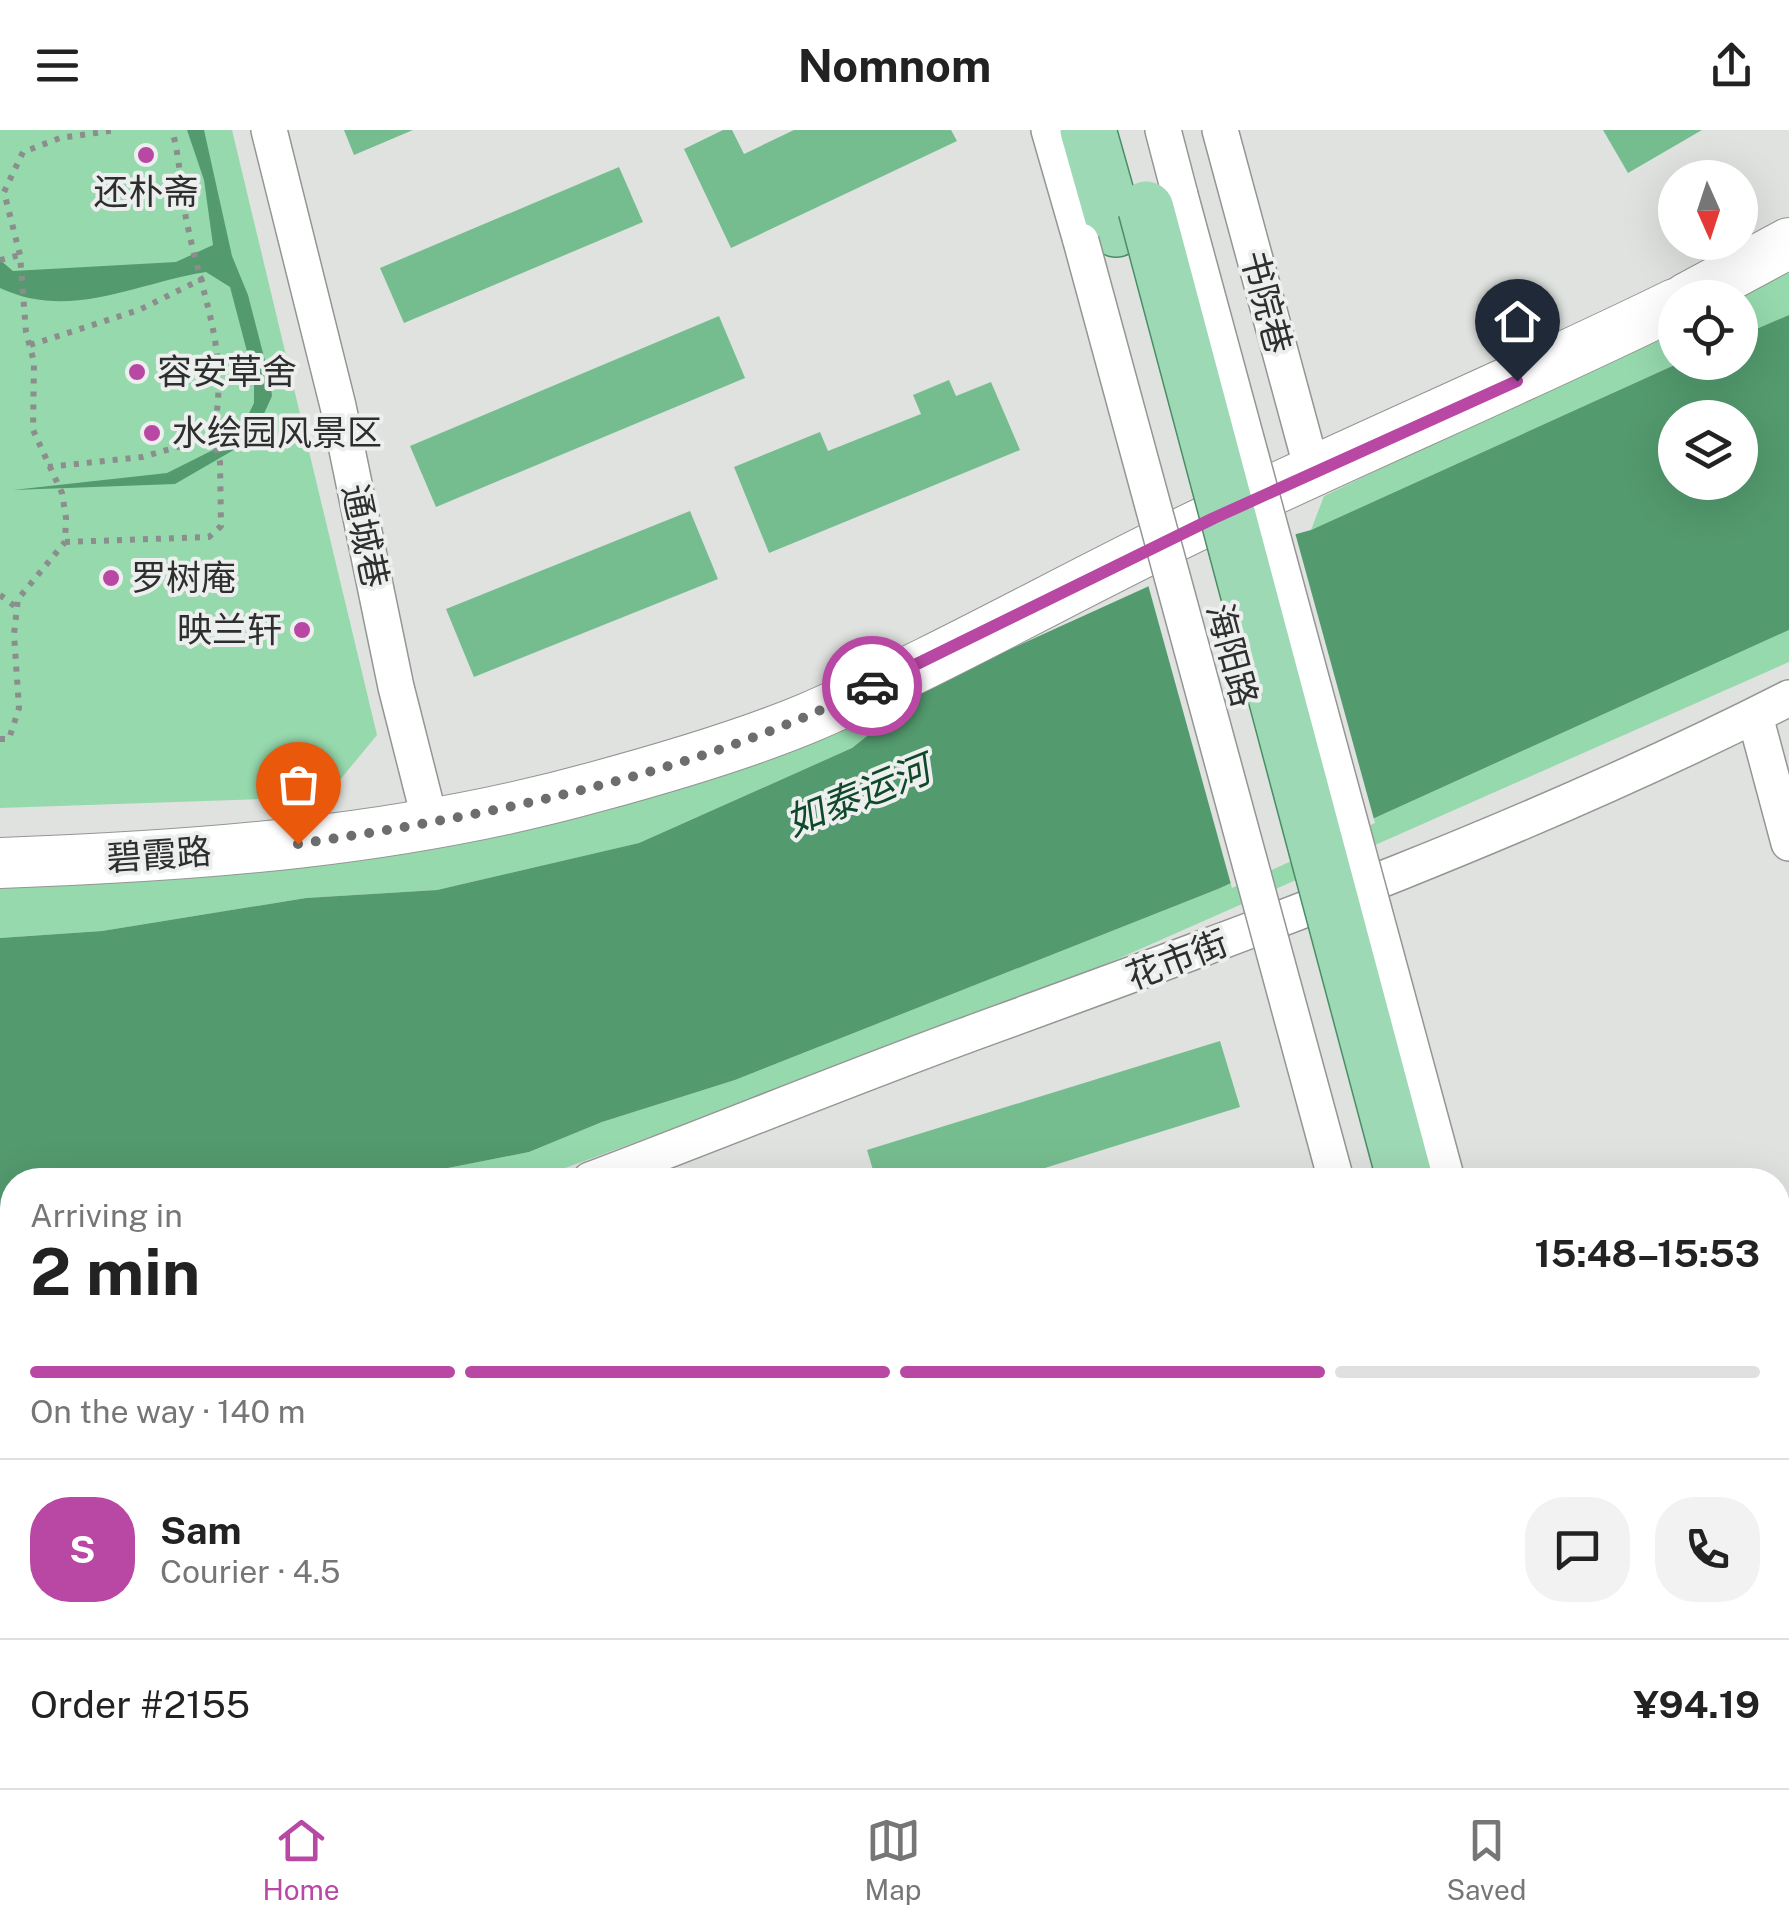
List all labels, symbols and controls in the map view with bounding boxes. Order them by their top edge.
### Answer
icon: menu [30,38,85,93]
icon: share [1704,38,1759,93]
text: Nomnom [798,39,991,92]
marker: 还朴斋 [135,144,157,166]
north arrow [1658,160,1758,260]
map controls [1658,160,1758,500]
place label: 还朴斋 [93,171,199,212]
street label: 书院巷 [1233,246,1300,358]
pin [1475,279,1560,382]
button: locate [1658,280,1758,380]
icon: home [1490,294,1545,349]
place label: 容安草舍 [157,351,297,392]
marker: 容安草舍 [126,361,148,383]
button: layers [1658,400,1758,500]
place label: 水绘园风景区 [172,412,382,453]
marker: 水绘园风景区 [141,422,163,444]
street label: 通城巷 [335,480,396,592]
place label: 罗树庵 [131,557,236,598]
marker: 罗树庵 [100,567,122,589]
street label: 海阳路 [1199,599,1266,711]
place label: 映兰轩 [177,609,282,650]
marker: 映兰轩 [291,619,313,641]
courier [822,636,922,736]
icon: car [845,659,900,714]
pin [256,742,341,845]
water label: 如泰运河 [779,744,943,845]
icon: bag [271,757,326,812]
street label: 碧霞路 [105,830,213,879]
street label: 花市街 [1120,922,1233,997]
text: Arriving in [30,1197,183,1234]
text: 15:48–15:53 [1535,1231,1760,1276]
text: 2 min [30,1233,200,1310]
text: On the way · 140 m [30,1393,306,1430]
button: chat [1525,1497,1630,1602]
button: phone [1655,1497,1760,1602]
text: Sam [160,1508,242,1553]
text: S [69,1527,96,1572]
text: Courier · 4.5 [160,1553,340,1590]
text: Order #2155 [30,1682,250,1727]
text: ¥94.19 [1634,1682,1760,1727]
tab: Home [262,1813,340,1906]
tab: Map [865,1813,921,1906]
tab: Saved [1446,1813,1527,1906]

